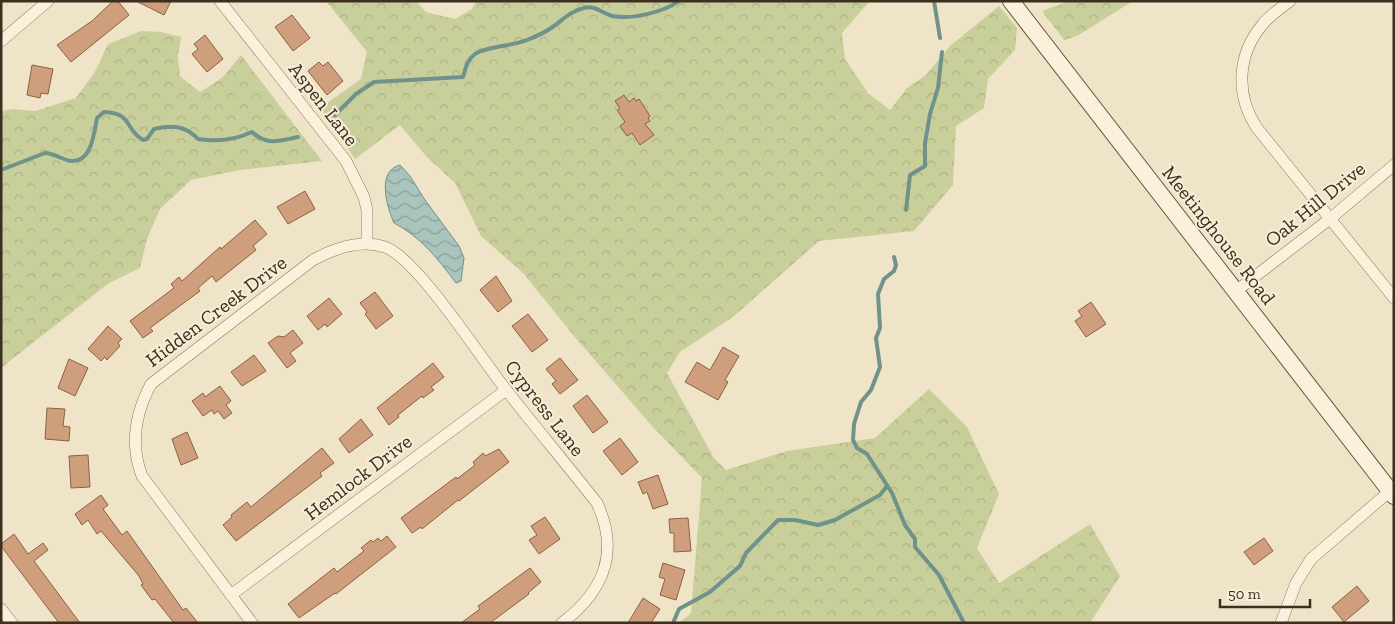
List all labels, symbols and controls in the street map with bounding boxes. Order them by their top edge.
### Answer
street label: Aspen Lane [284,57,364,151]
street label: Oak Hill Drive [1260,156,1370,252]
street label: Meetinghouse Road [1157,161,1281,309]
street label: Hidden Creek Drive [141,250,291,372]
street label: Cypress Lane [500,355,590,461]
street label: Hemlock Drive [300,429,416,525]
scale bar [1220,576,1310,608]
text: 50 m [1228,585,1261,603]

